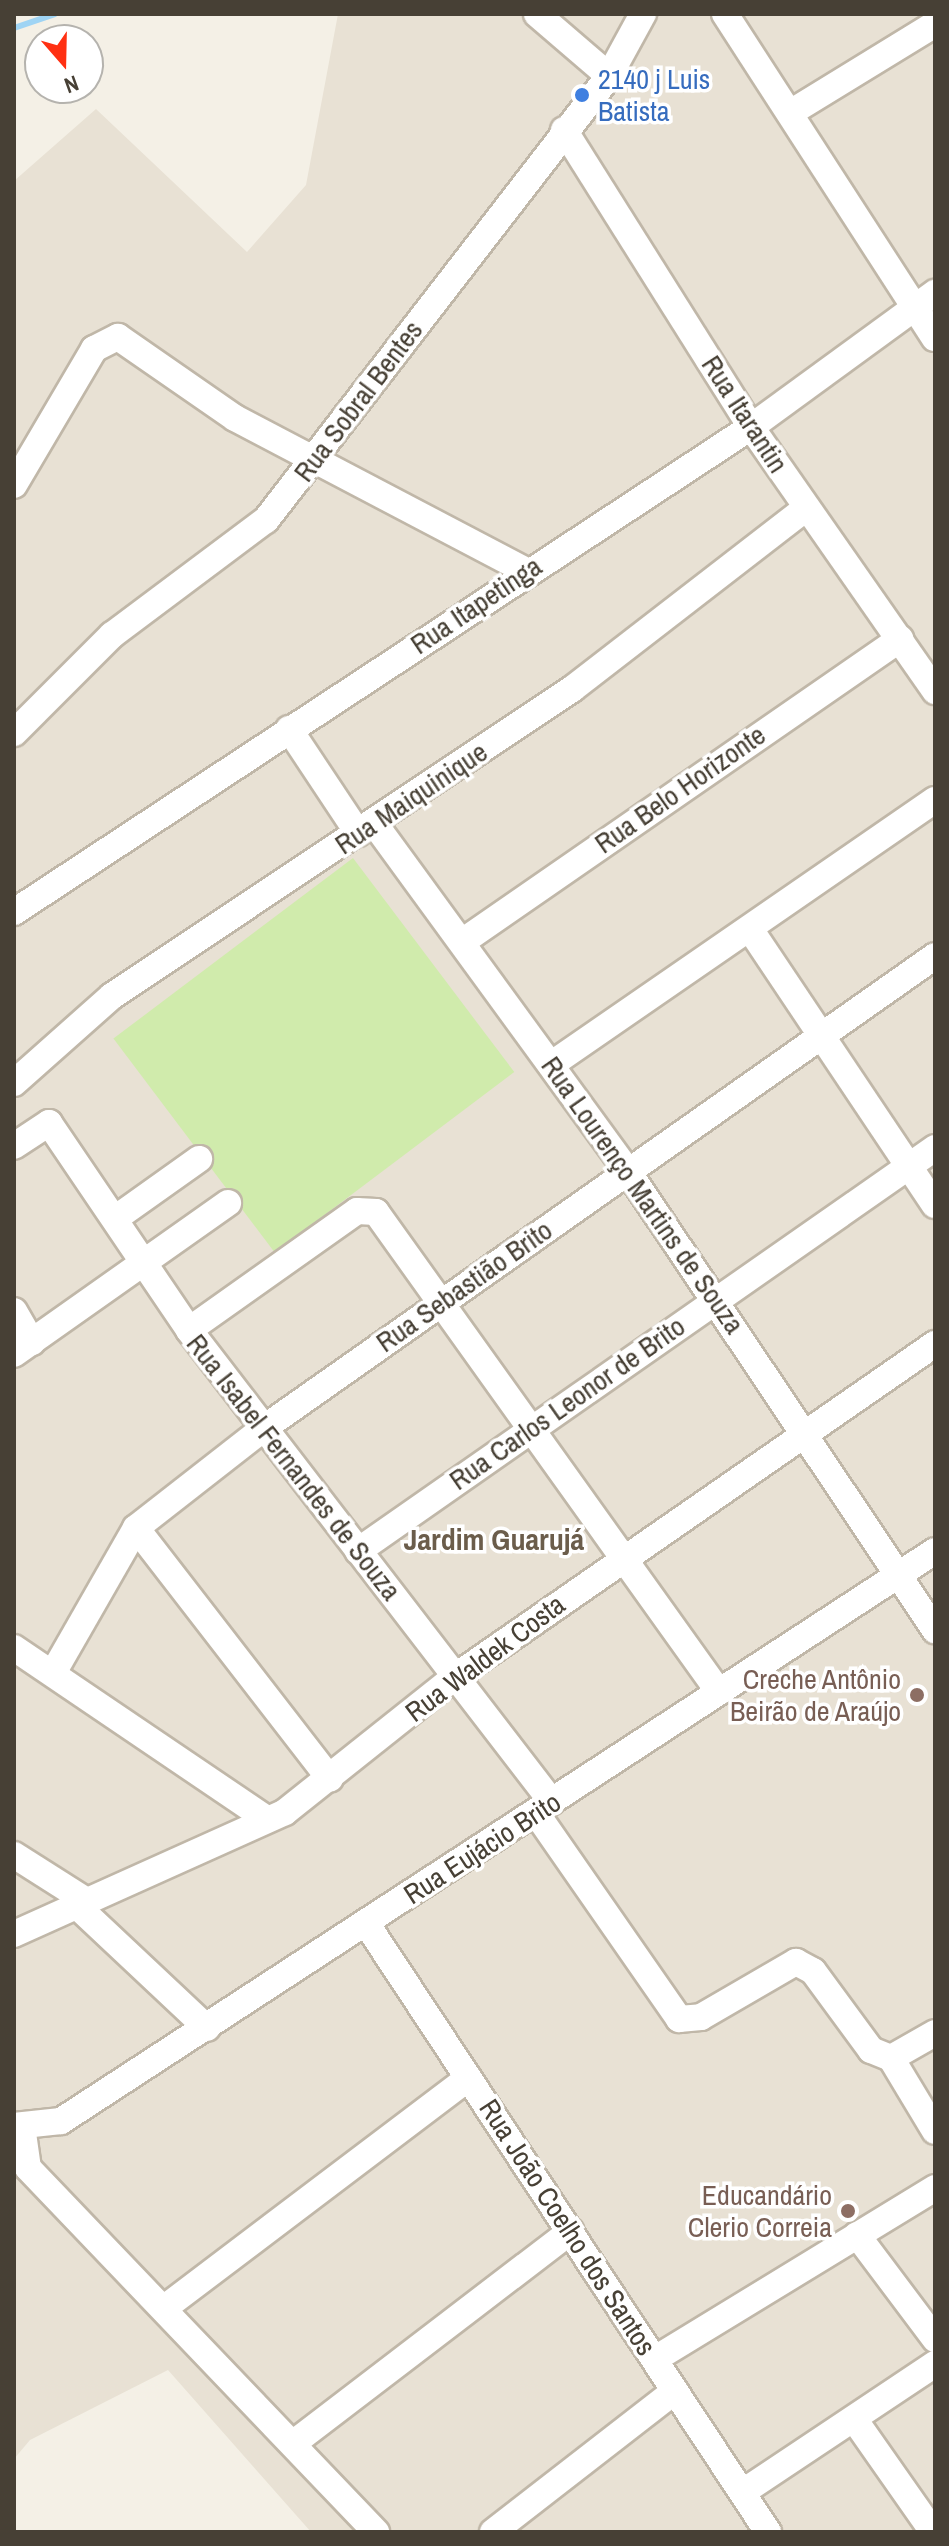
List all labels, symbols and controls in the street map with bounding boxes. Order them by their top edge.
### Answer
north arrow [24,24,104,104]
place label: 2140 j Luis Batista [598,62,710,128]
text: N [60,68,83,101]
marker: 2140 j Luis Batista [573,86,591,104]
street label: Rua Sobral Bentes [287,314,429,488]
street label: Rua Itarantin [695,349,795,479]
street label: Rua Itapetinga [404,549,548,661]
street label: Rua Belo Horizonte [588,718,772,860]
street label: Rua Maiquinique [329,735,493,861]
street label: Rua Lourenço Martins de Souza [534,1050,752,1340]
street label: Rua Sebastião Brito [370,1213,558,1359]
street label: Rua Carlos Leonor de Brito [443,1309,691,1497]
street label: Rua Isabel Fernandes de Souza [180,1327,408,1607]
district label: Jardim Guarujá [404,1521,584,1557]
street label: Rua Waldek Costa [399,1587,571,1729]
place label: Creche Antônio Beirão de Araújo [729,1662,901,1728]
marker: Creche Antônio Beirão de Araújo [908,1686,926,1704]
street label: Rua Eujácio Brito [397,1785,567,1911]
street label: Rua João Coelho dos Santos [473,2093,663,2361]
place label: Educandário Clerio Correia [688,2178,832,2244]
marker: Educandário Clerio Correia [839,2202,857,2220]

